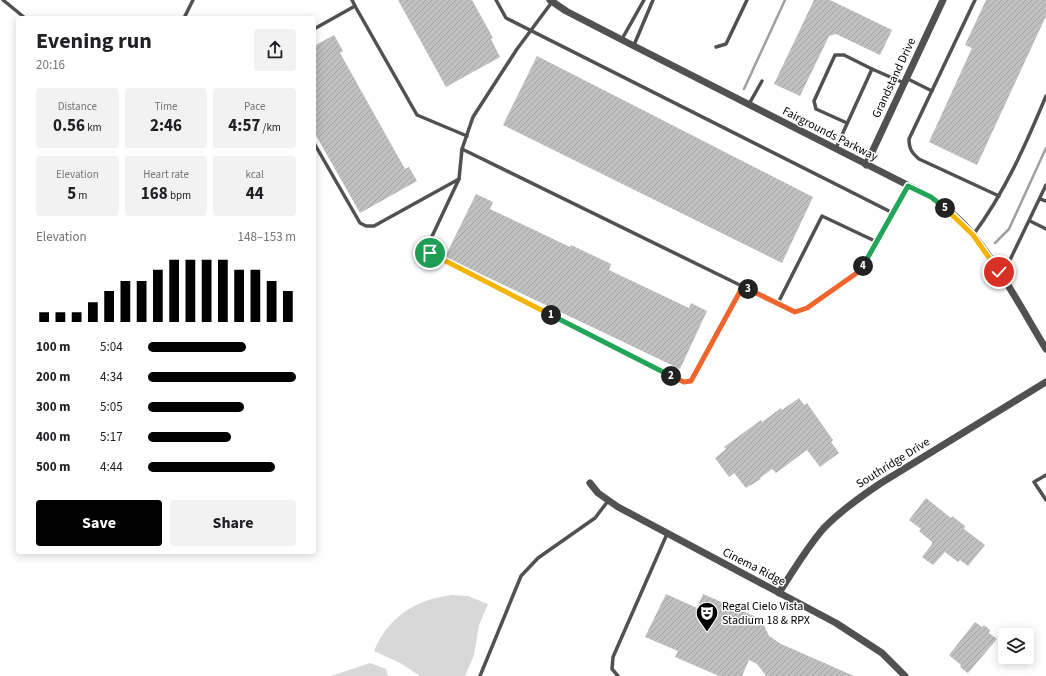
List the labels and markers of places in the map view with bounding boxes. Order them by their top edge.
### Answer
pin: 5 [935,198,955,218]
pin [413,236,447,270]
pin [982,255,1016,289]
pin: 4 [853,256,873,276]
pin: 3 [738,279,758,299]
pin: 1 [541,305,561,325]
pin: 2 [661,366,681,386]
place label: Regal Cielo Vista Stadium 18 & RPX [722,598,810,629]
theatre icon: Regal Cielo Vista Stadium 18 & RPX [694,600,720,633]

